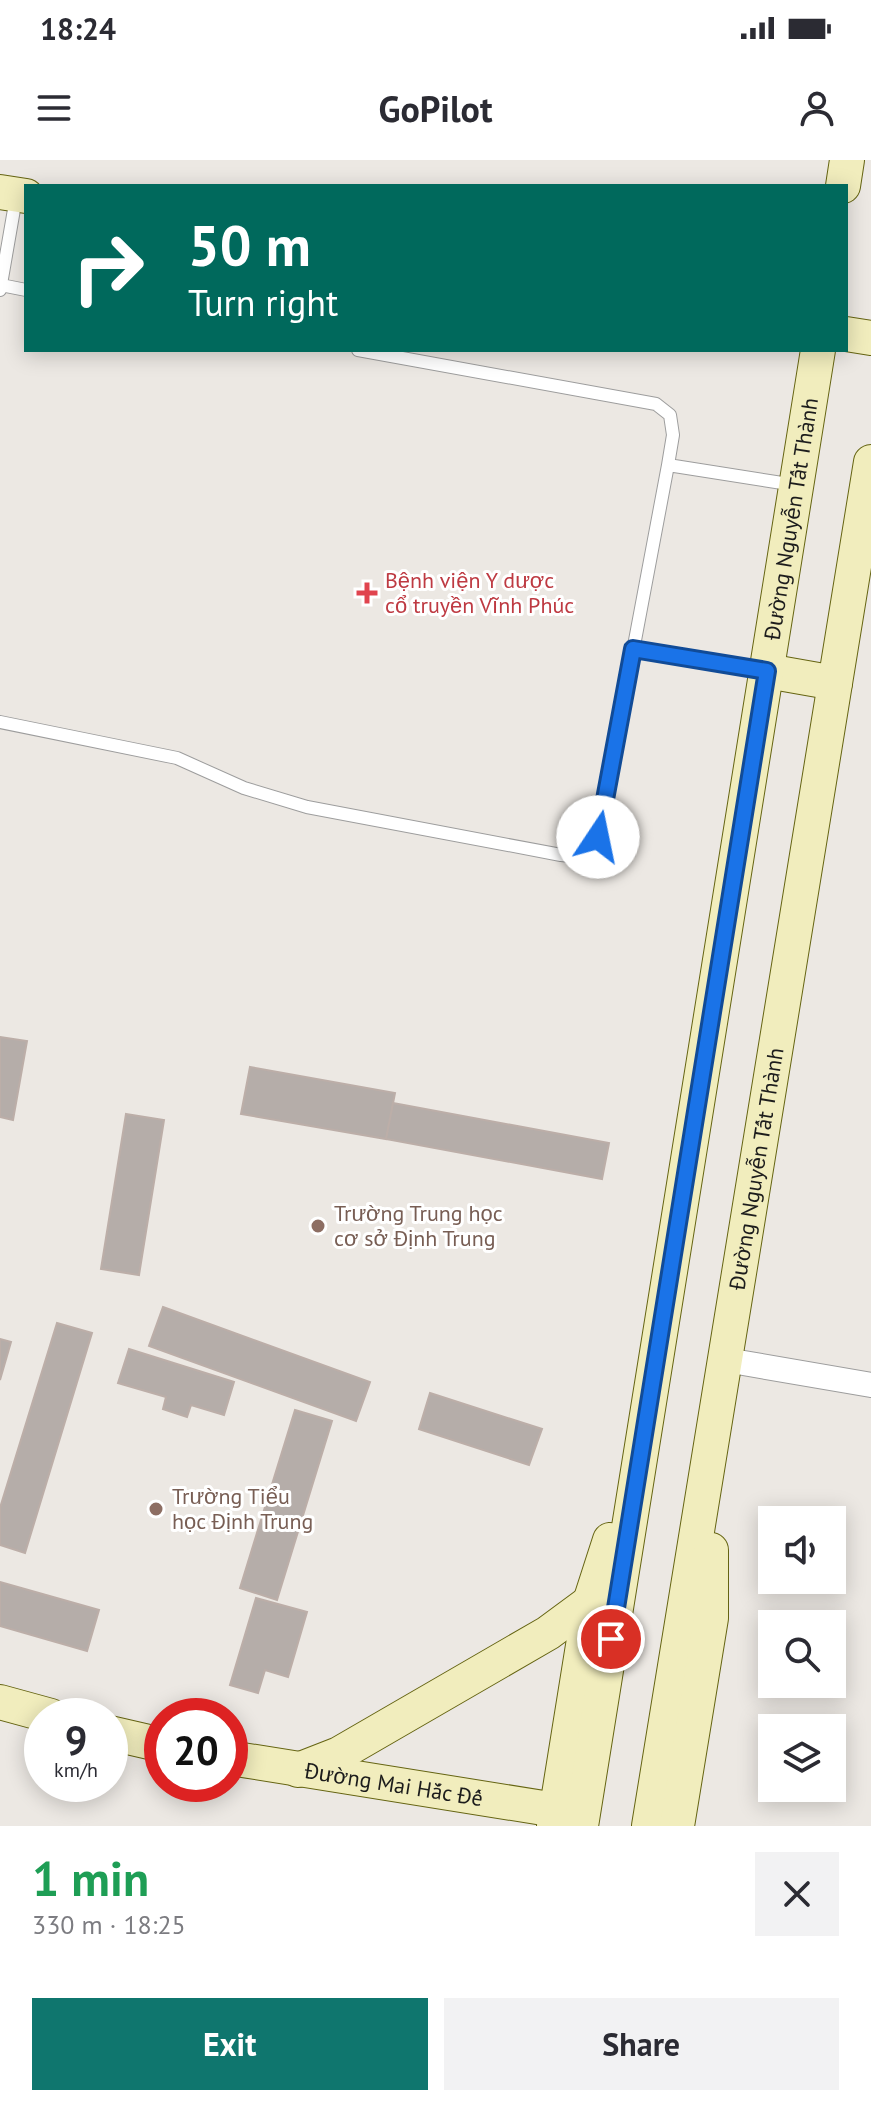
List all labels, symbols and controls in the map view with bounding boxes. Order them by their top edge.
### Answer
text: 18:24 [40,9,116,48]
text: GoPilot [378,85,493,132]
icon: menu [32,86,76,130]
icon: person [795,86,839,130]
text: 50 m [188,209,311,281]
icon: right [56,216,160,320]
text: Turn right [188,279,338,326]
street label: Đường Nguyễn Tất Thành [757,396,824,643]
place label: Bệnh viện Y dược cổ truyền Vĩnh Phúc [385,566,574,619]
marker: Bệnh viện Y dược cổ truyền Vĩnh Phúc [356,582,378,604]
position arrow [556,795,640,879]
street label: Đường Nguyễn Tất Thành [722,1045,789,1293]
place label: Trường Trung học cơ sở Định Trung [334,1199,503,1252]
marker: Trường Trung học cơ sở Định Trung [309,1217,327,1235]
place label: Trường Tiểu học Định Trung [172,1482,313,1535]
marker: Trường Tiểu học Định Trung [147,1500,165,1518]
map controls [758,1506,846,1802]
button: sound [758,1506,846,1594]
pin [577,1605,645,1673]
button: search [758,1610,846,1698]
icon: arrive [589,1617,633,1661]
speed limit sign: 20 [144,1698,248,1802]
text: 9 [65,1714,87,1766]
button: layers [758,1714,846,1802]
street label: Đường Mai Hắc Đế [302,1756,485,1812]
text: km/h [54,1757,98,1783]
text: 1 min [32,1847,149,1909]
button: close [755,1852,839,1936]
text: 330 m · 18:25 [32,1908,186,1941]
button: Exit [32,1998,428,2090]
button: Share [444,1998,839,2090]

